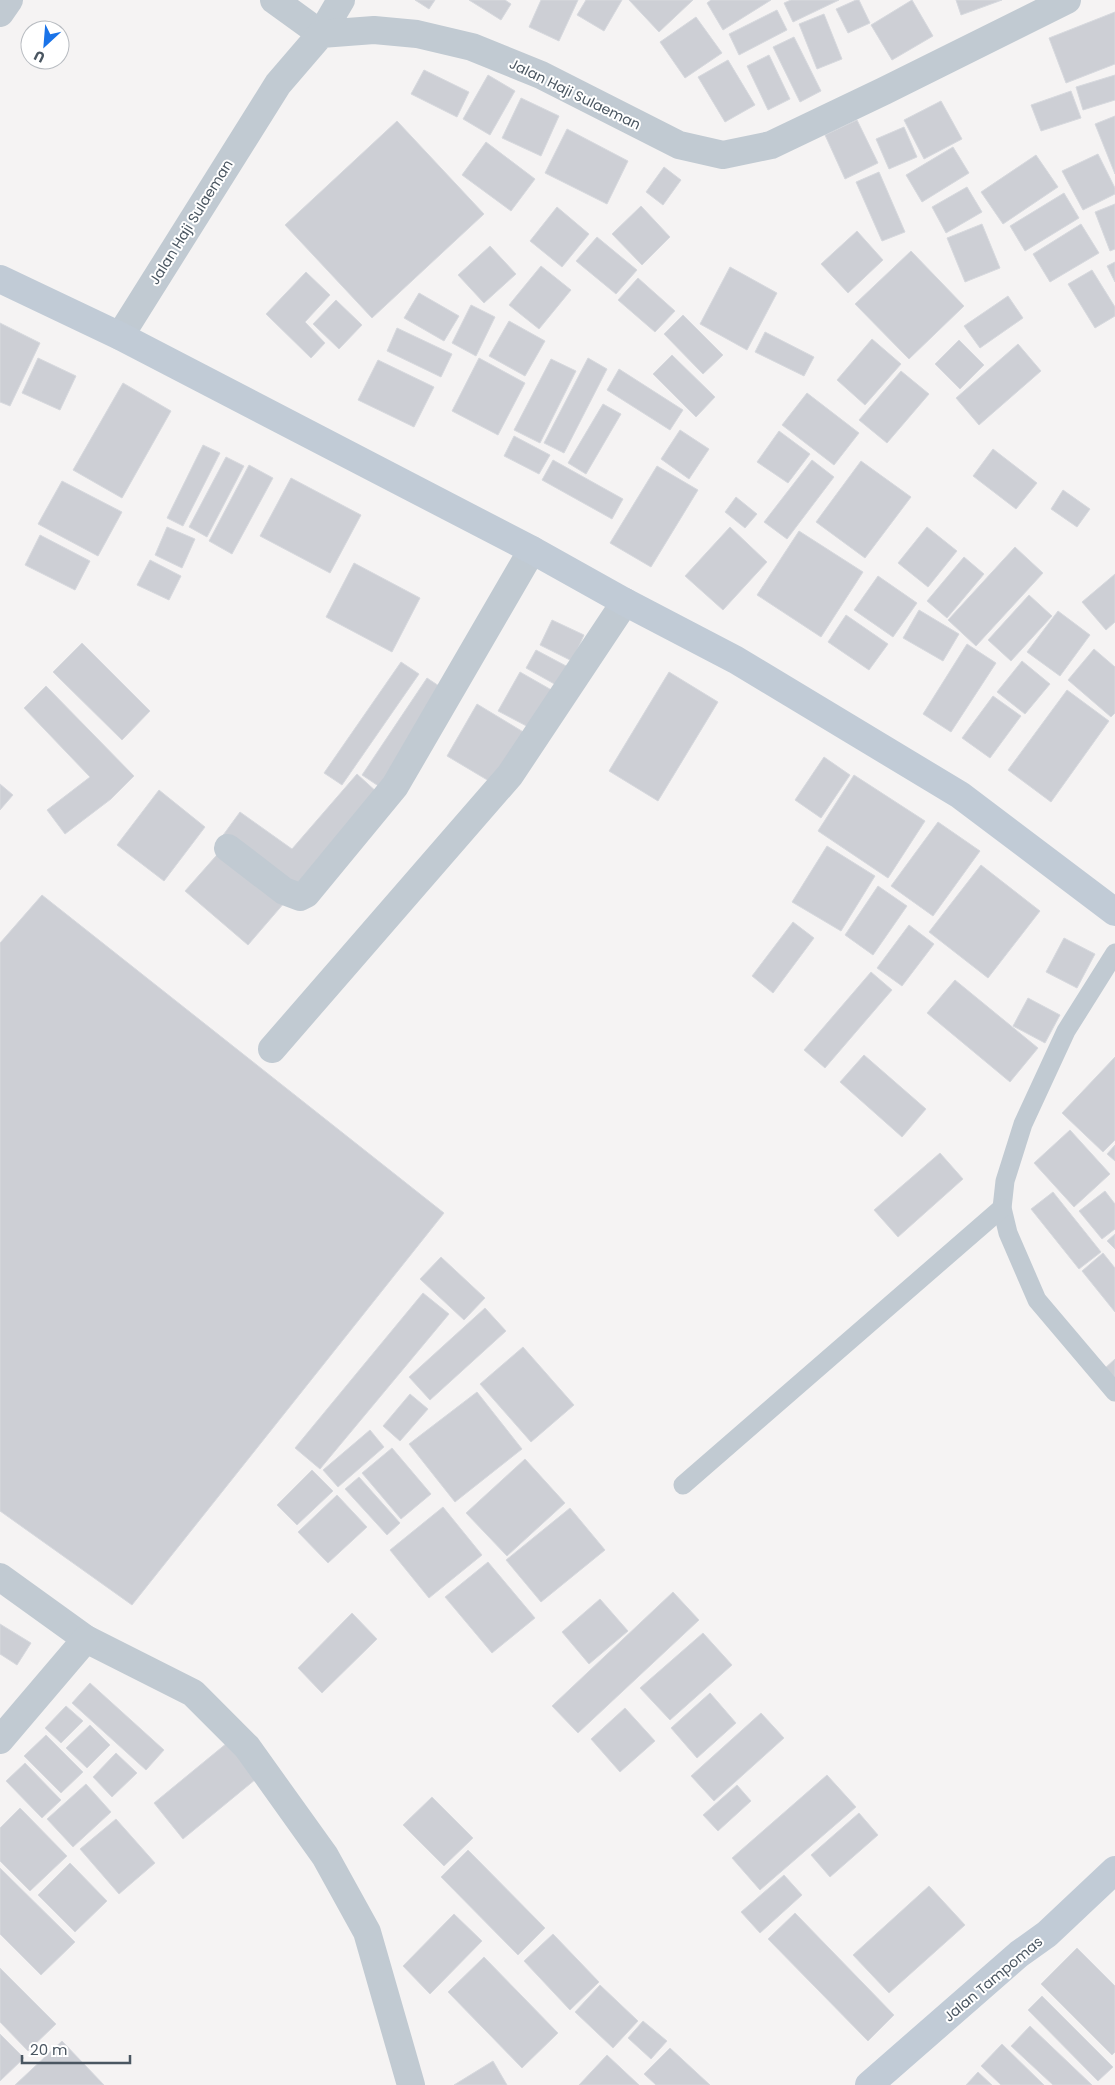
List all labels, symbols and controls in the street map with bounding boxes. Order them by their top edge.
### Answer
north arrow [20,20,70,70]
text: U [30,45,48,68]
street label: Jalan Haji Sulaeman [506,53,644,135]
street label: Jalan Haji Sulaeman [144,156,238,288]
street label: Jalan Tampomas [939,1932,1047,2026]
scale bar [22,2032,130,2064]
text: 20 m [30,2039,68,2060]

